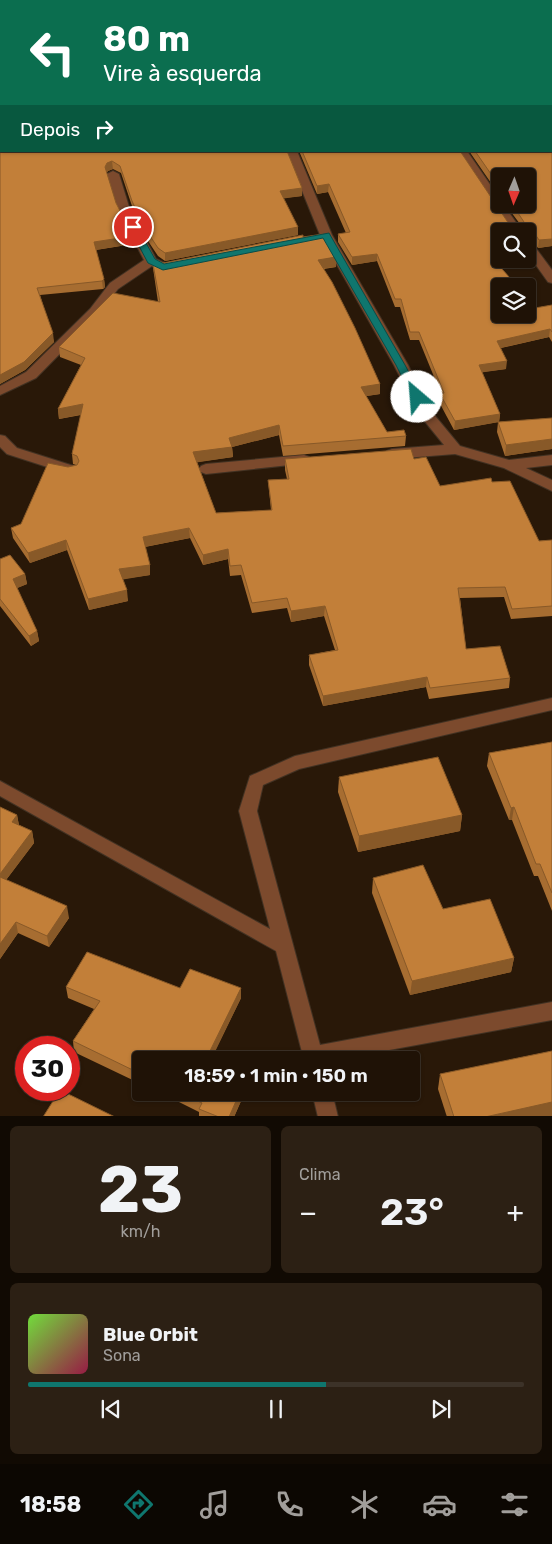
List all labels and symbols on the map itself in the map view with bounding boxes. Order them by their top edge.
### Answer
north arrow [491,168,536,212]
pin [112,206,154,248]
position arrow [390,370,442,422]
speed limit sign: 30 [15,1036,80,1101]

